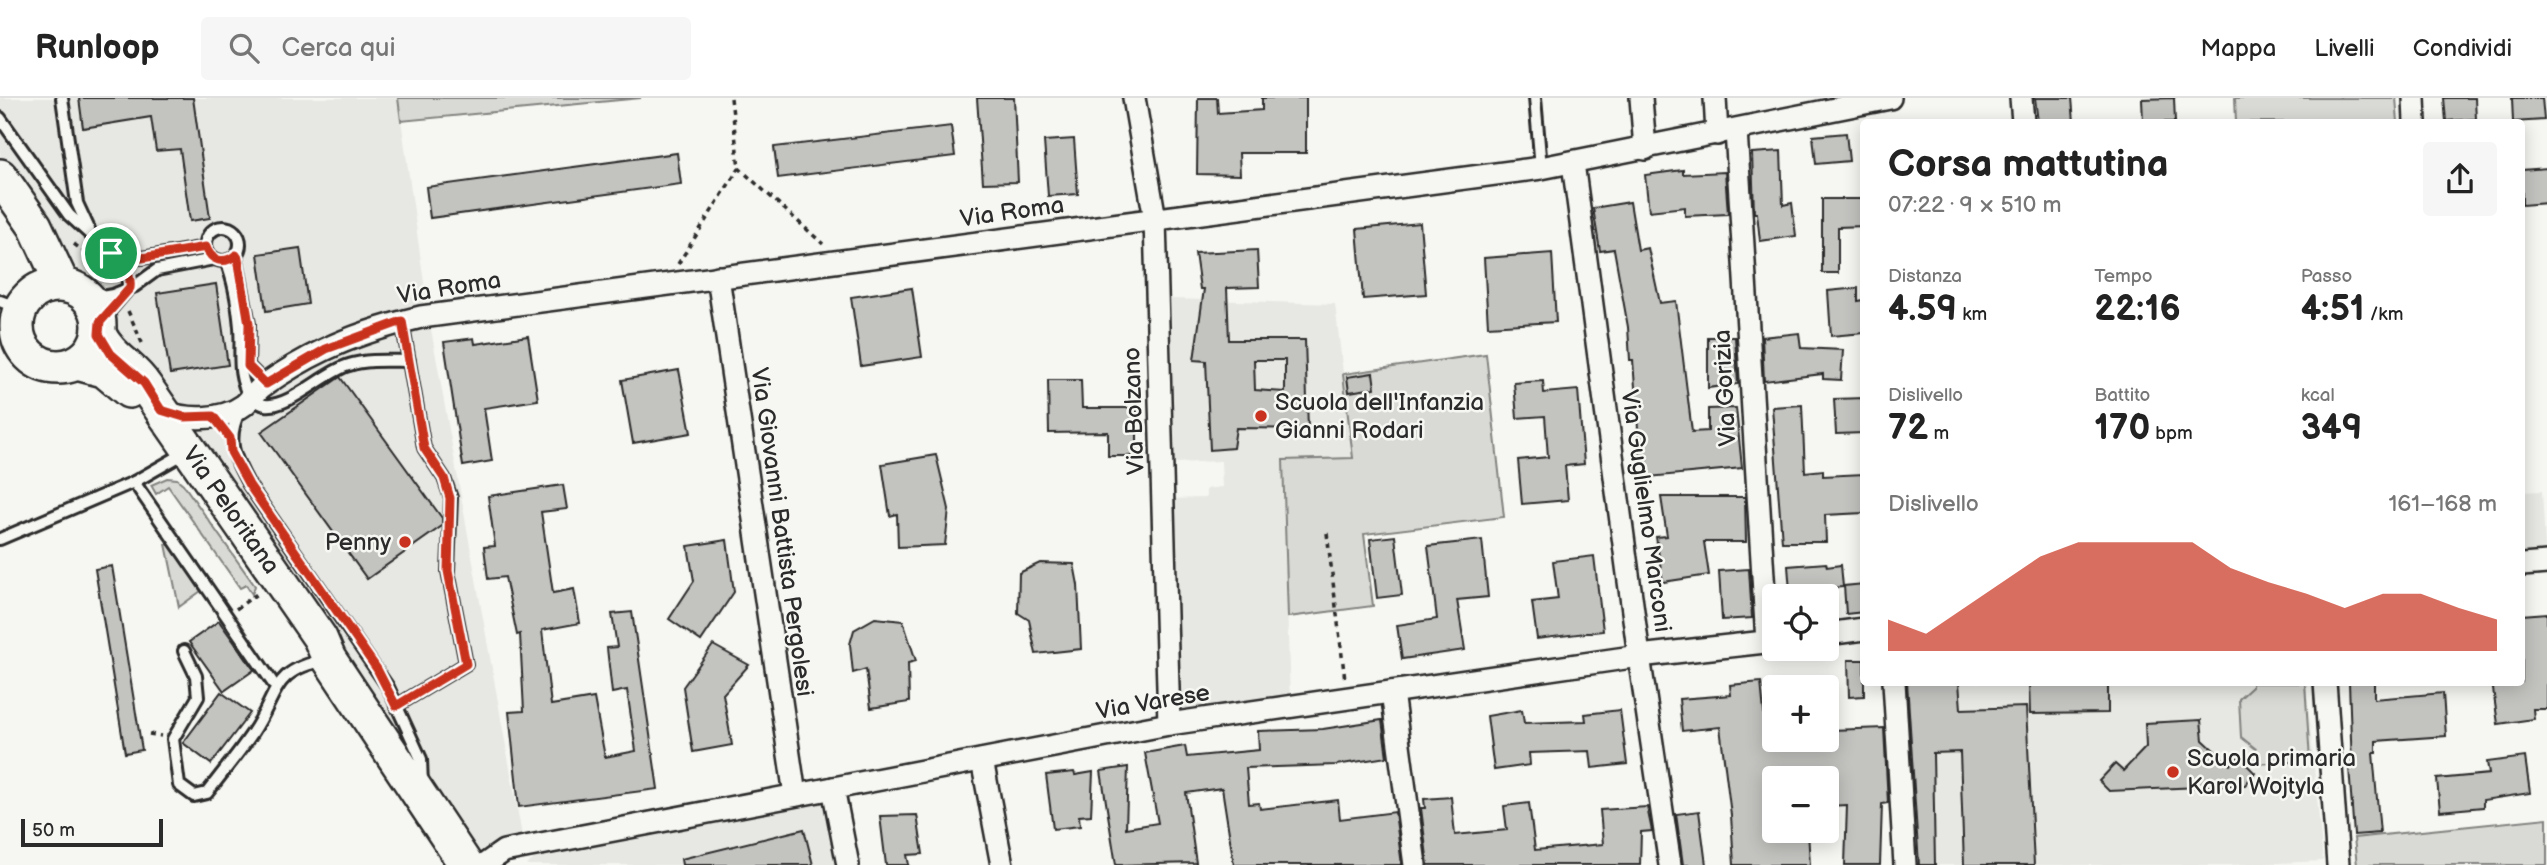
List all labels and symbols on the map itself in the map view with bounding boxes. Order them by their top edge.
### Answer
street label: Via Roma [958,190,1066,234]
pin [81,223,141,283]
street label: Via Roma [395,265,503,311]
street label: Via Gorizia [1707,329,1743,447]
street label: Via Bolzano [1117,347,1151,475]
street label: Via Giovanni Battista Pergolesi [745,366,819,698]
place label: Scuola dell'Infanzia Gianni Rodari [1275,388,1484,445]
street label: Via Guglielmo Marconi [1615,388,1677,634]
marker: Scuola dell'Infanzia Gianni Rodari [1253,408,1269,424]
street label: Via Peloritana [176,441,286,579]
place label: Penny [325,528,391,557]
marker: Penny [397,534,413,550]
street label: Via Varese [1094,678,1212,726]
place label: Scuola primaria Karol Wojtyla [2187,744,2356,801]
marker: Scuola primaria Karol Wojtyla [2165,764,2181,780]
scale bar [21,816,163,848]

